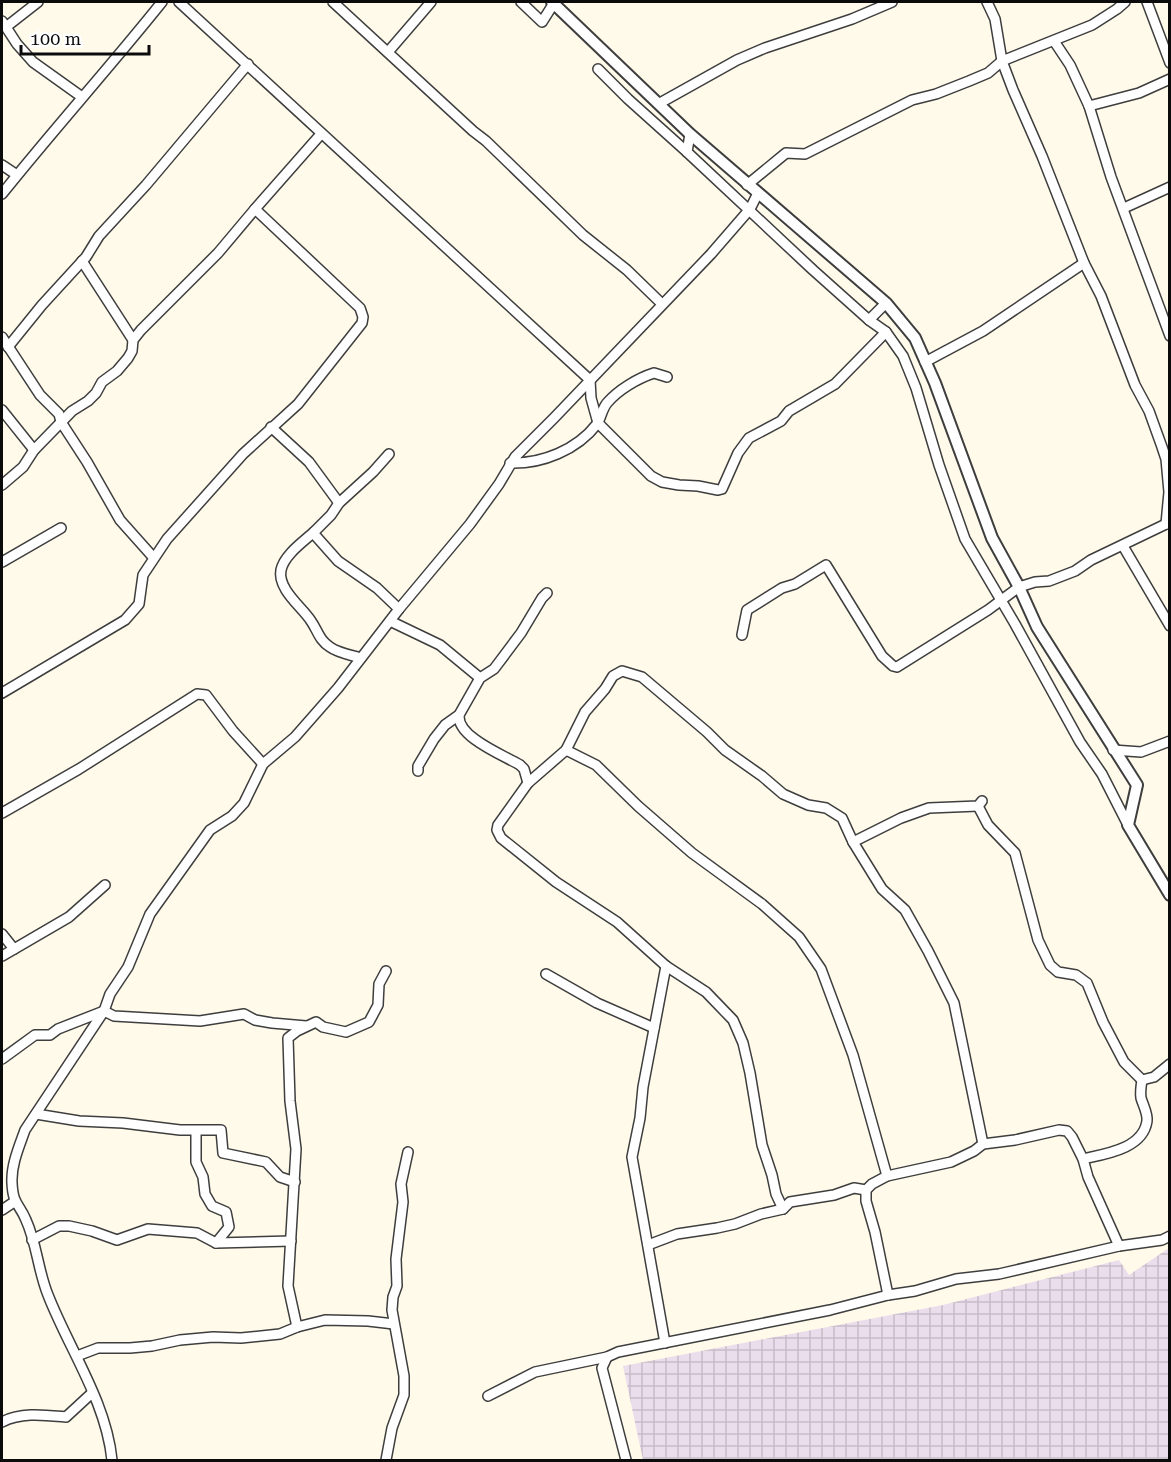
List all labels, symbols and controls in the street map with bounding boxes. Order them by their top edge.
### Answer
scale bar [21,18,148,56]
text: 100 m [30,28,81,49]

